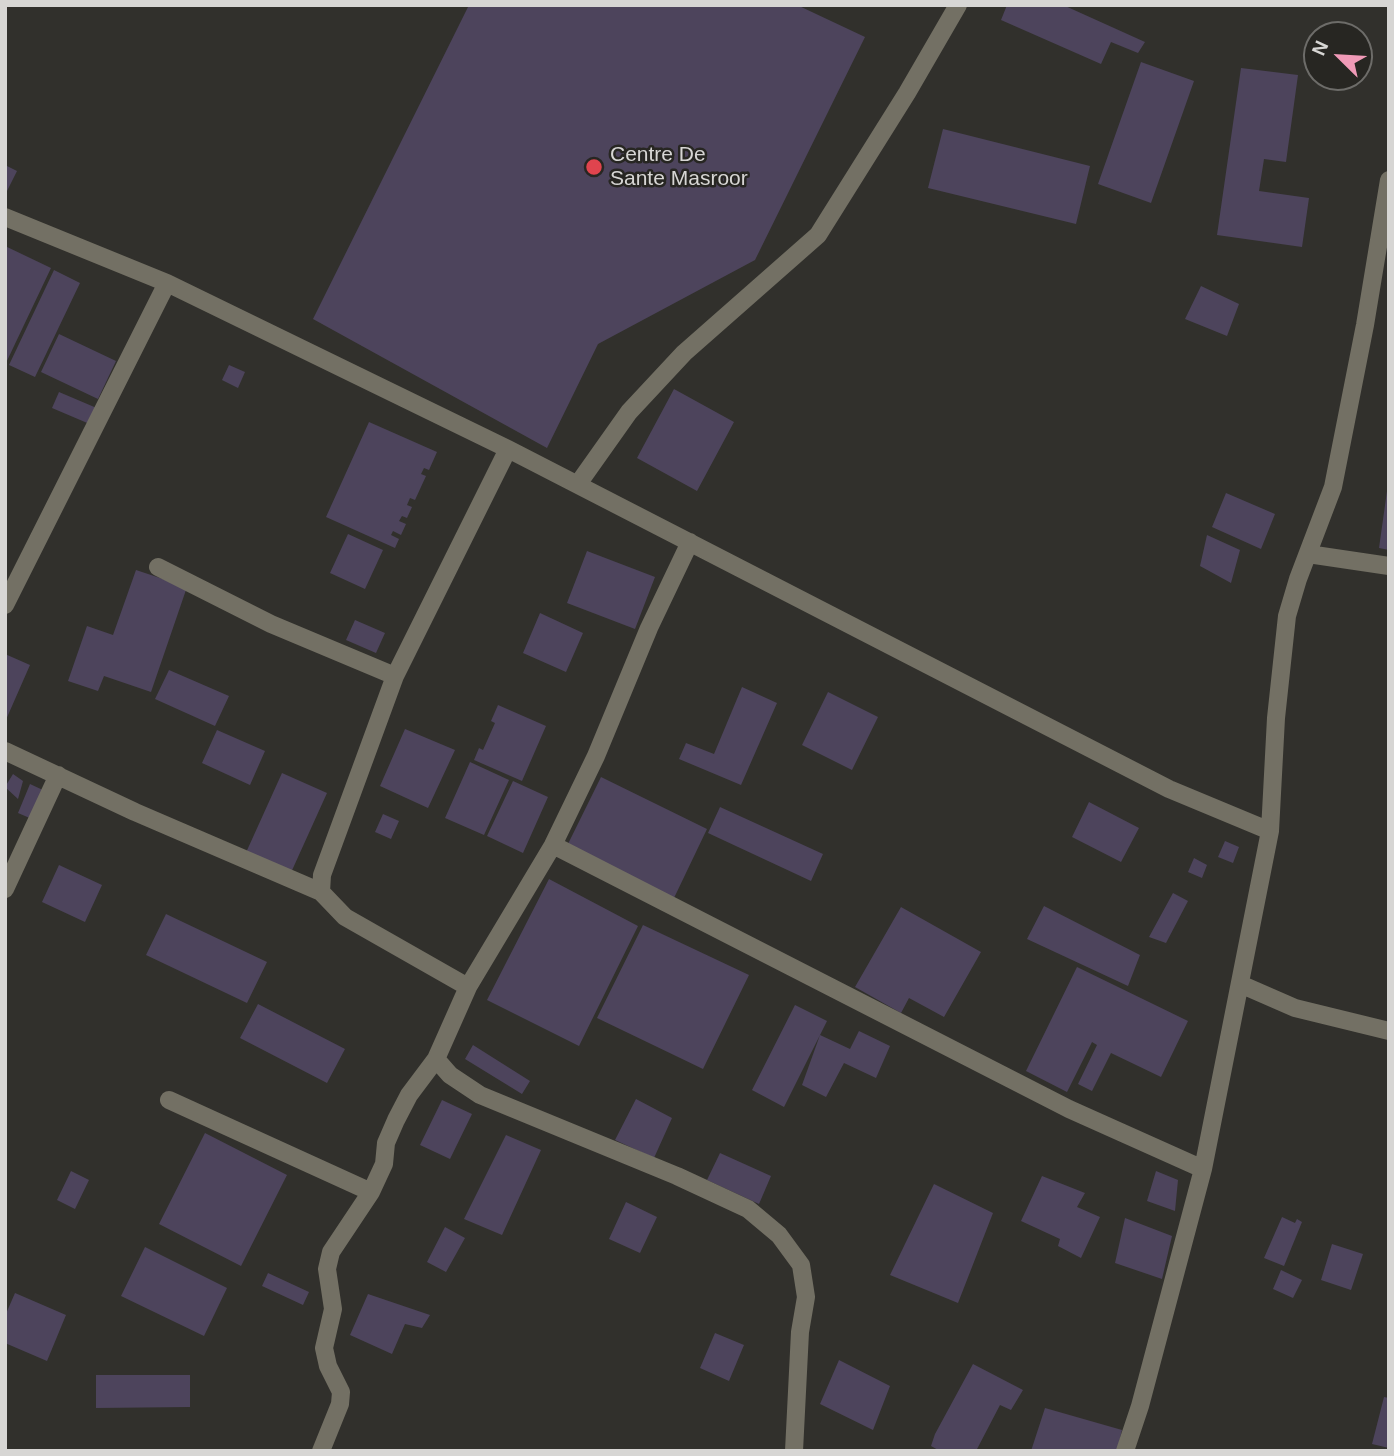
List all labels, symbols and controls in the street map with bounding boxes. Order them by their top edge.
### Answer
north arrow [1303,21,1373,91]
text: N [1308,38,1333,59]
place label: Centre De Sante Masroor [610,142,748,192]
marker: Centre De Sante Masroor [584,157,604,177]

